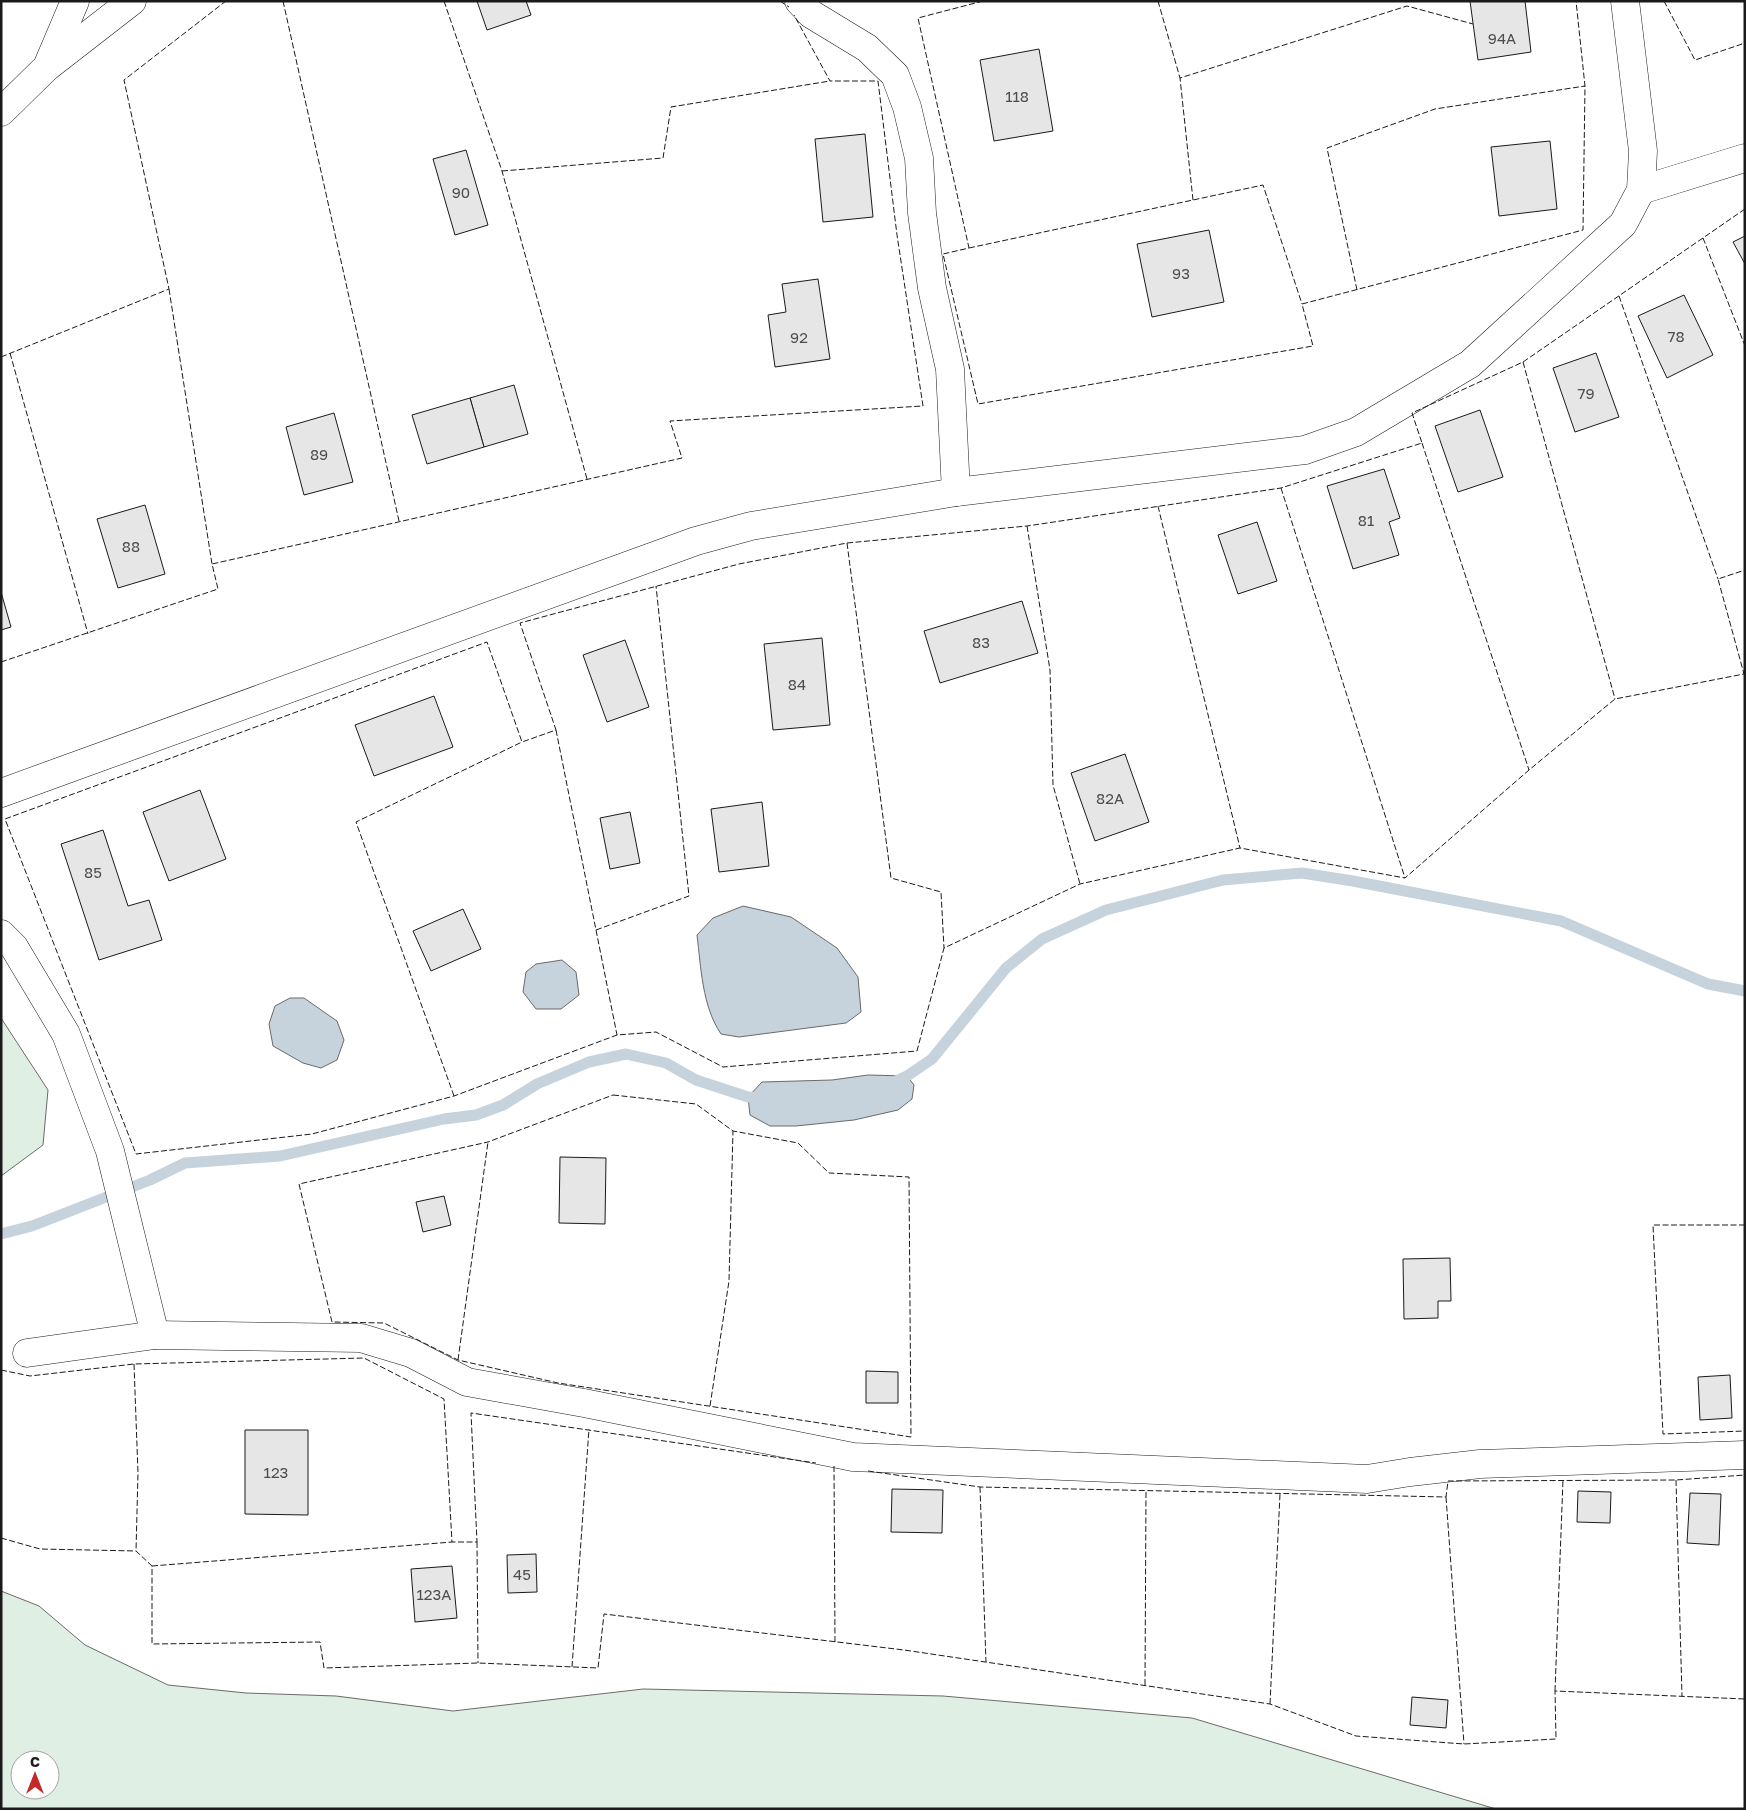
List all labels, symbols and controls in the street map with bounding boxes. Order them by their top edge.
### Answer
house number: 94А [1488,29,1516,47]
house number: 118 [1005,87,1029,105]
house number: 90 [452,183,470,201]
house number: 93 [1172,264,1190,282]
house number: 78 [1667,327,1685,345]
house number: 92 [790,328,808,346]
house number: 79 [1577,384,1595,402]
house number: 89 [310,445,328,463]
house number: 81 [1358,511,1374,529]
house number: 88 [122,537,140,555]
house number: 83 [972,633,990,651]
house number: 84 [788,675,806,693]
house number: 82А [1096,789,1124,807]
house number: 85 [84,863,102,881]
house number: 123 [264,1463,288,1481]
house number: 45 [513,1565,531,1583]
house number: 123А [417,1585,451,1603]
north arrow [10,1750,60,1800]
text: С [30,1753,40,1770]

